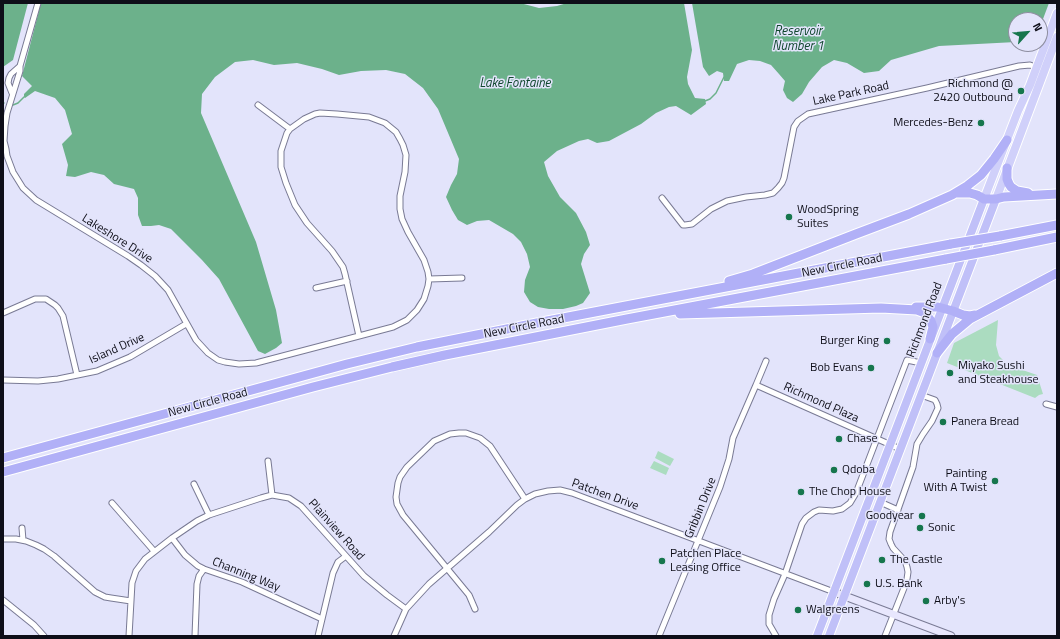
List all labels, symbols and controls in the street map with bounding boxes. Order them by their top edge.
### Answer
north arrow [1008,12,1048,52]
text: N [1029,20,1047,34]
water label: Reservoir Number 1 [772,24,824,55]
water label: Lake Fontaine [479,76,551,92]
place label: Richmond @ 2420 Outbound [933,77,1013,105]
street label: Lake Park Road [812,79,890,109]
marker: Richmond @ 2420 Outbound [1016,86,1026,96]
place label: Mercedes-Benz [893,116,973,130]
marker: Mercedes-Benz [976,118,986,128]
place label: WoodSpring Suites [797,203,859,231]
street label: Lakeshore Drive [79,211,155,267]
marker: WoodSpring Suites [784,212,794,222]
street label: New Circle Road [801,251,883,281]
street label: Richmond Road [904,280,946,360]
street label: New Circle Road [483,312,565,342]
street label: Island Drive [87,330,147,368]
place label: Burger King [820,334,879,348]
marker: Burger King [882,336,892,346]
place label: Miyako Sushi and Steakhouse [958,359,1039,387]
place label: Bob Evans [810,361,863,375]
marker: Bob Evans [866,363,876,373]
marker: Miyako Sushi and Steakhouse [945,368,955,378]
street label: Richmond Plaza [781,380,861,426]
street label: New Circle Road [167,385,249,421]
place label: Panera Bread [951,415,1019,429]
marker: Panera Bread [938,417,948,427]
place label: Chase [847,432,878,446]
marker: Chase [834,434,844,444]
place label: Qdoba [842,463,875,477]
marker: Qdoba [829,465,839,475]
place label: Painting With A Twist [924,467,987,495]
street label: Gribbin Drive [682,475,720,541]
street label: Patchen Drive [569,476,641,514]
marker: Painting With A Twist [990,476,1000,486]
place label: The Chop House [809,485,891,499]
marker: The Chop House [796,487,806,497]
street label: Plainview Road [305,497,367,563]
place label: Goodyear [866,509,914,523]
marker: Goodyear [917,511,927,521]
place label: Sonic [928,521,955,535]
marker: Sonic [915,523,925,533]
place label: Patchen Place Leasing Office [670,547,741,575]
place label: The Castle [890,553,943,567]
street label: Channing Way [210,555,282,595]
marker: The Castle [877,555,887,565]
marker: Patchen Place Leasing Office [657,556,667,566]
place label: U.S. Bank [875,577,923,591]
marker: U.S. Bank [862,579,872,589]
place label: Arby's [934,594,965,608]
marker: Arby's [921,596,931,606]
place label: Walgreens [806,603,860,617]
marker: Walgreens [793,605,803,615]

